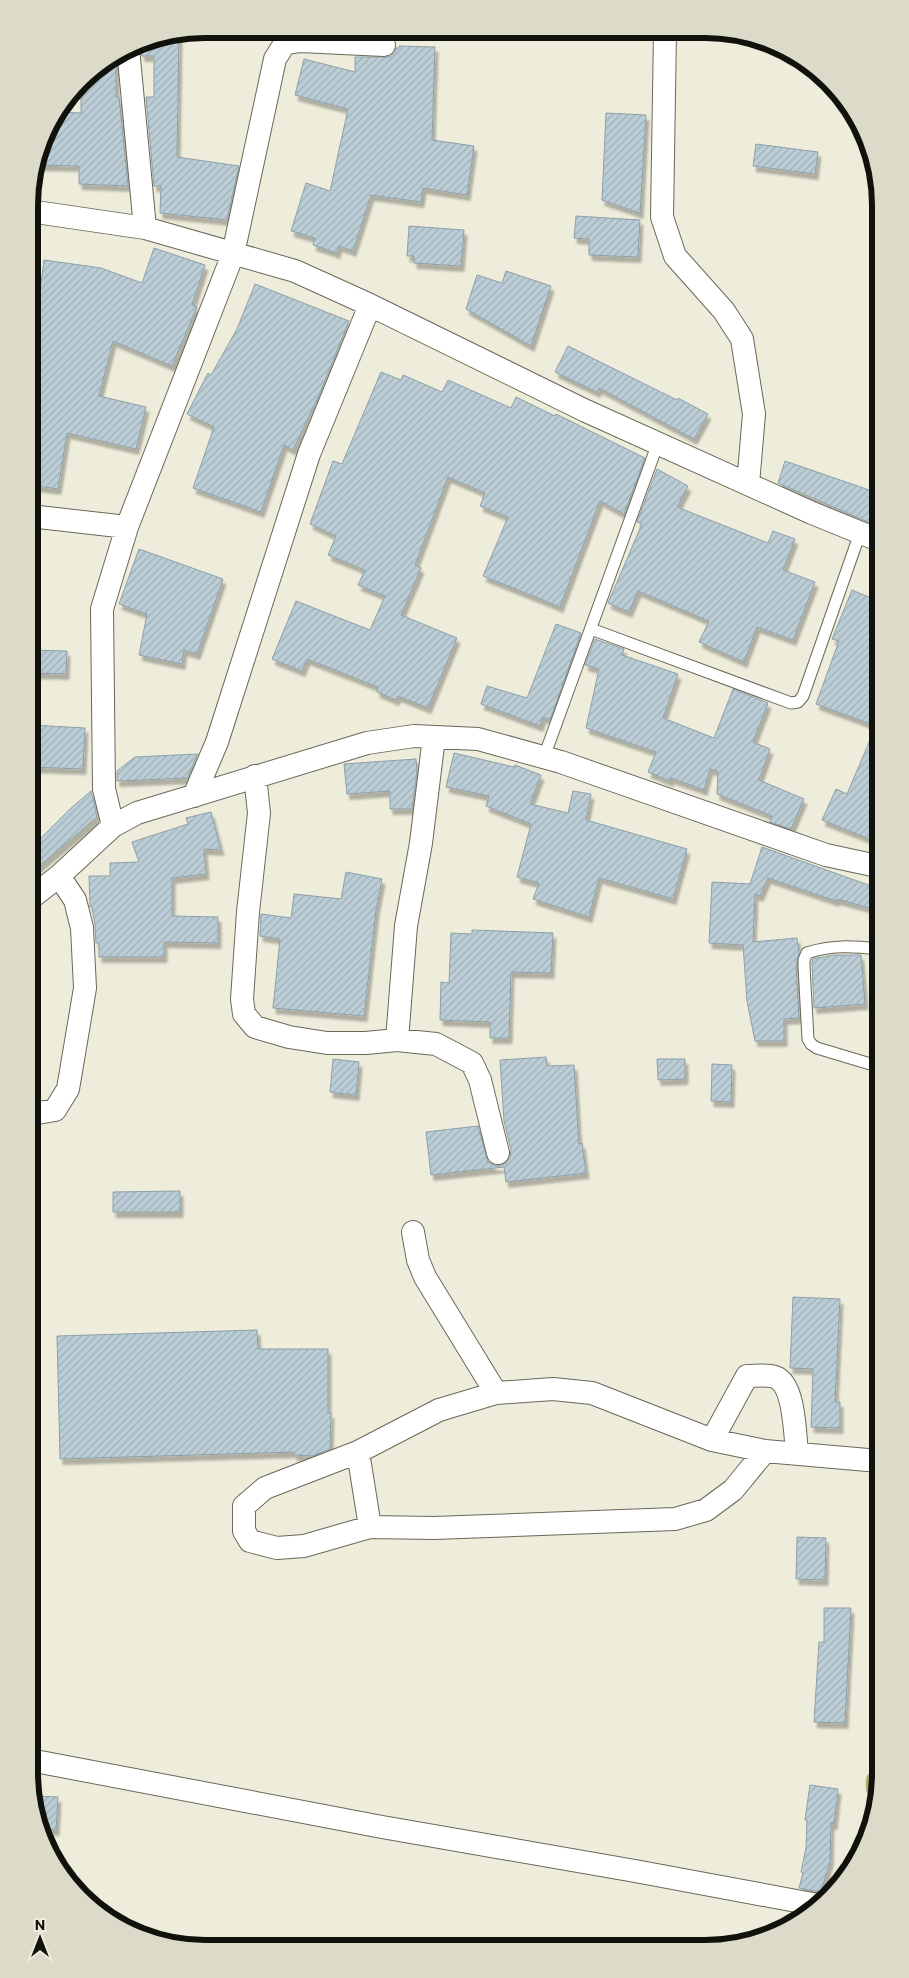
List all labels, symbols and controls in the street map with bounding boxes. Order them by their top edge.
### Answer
north arrow [15,1913,65,1963]
text: N [35,1916,45,1933]

